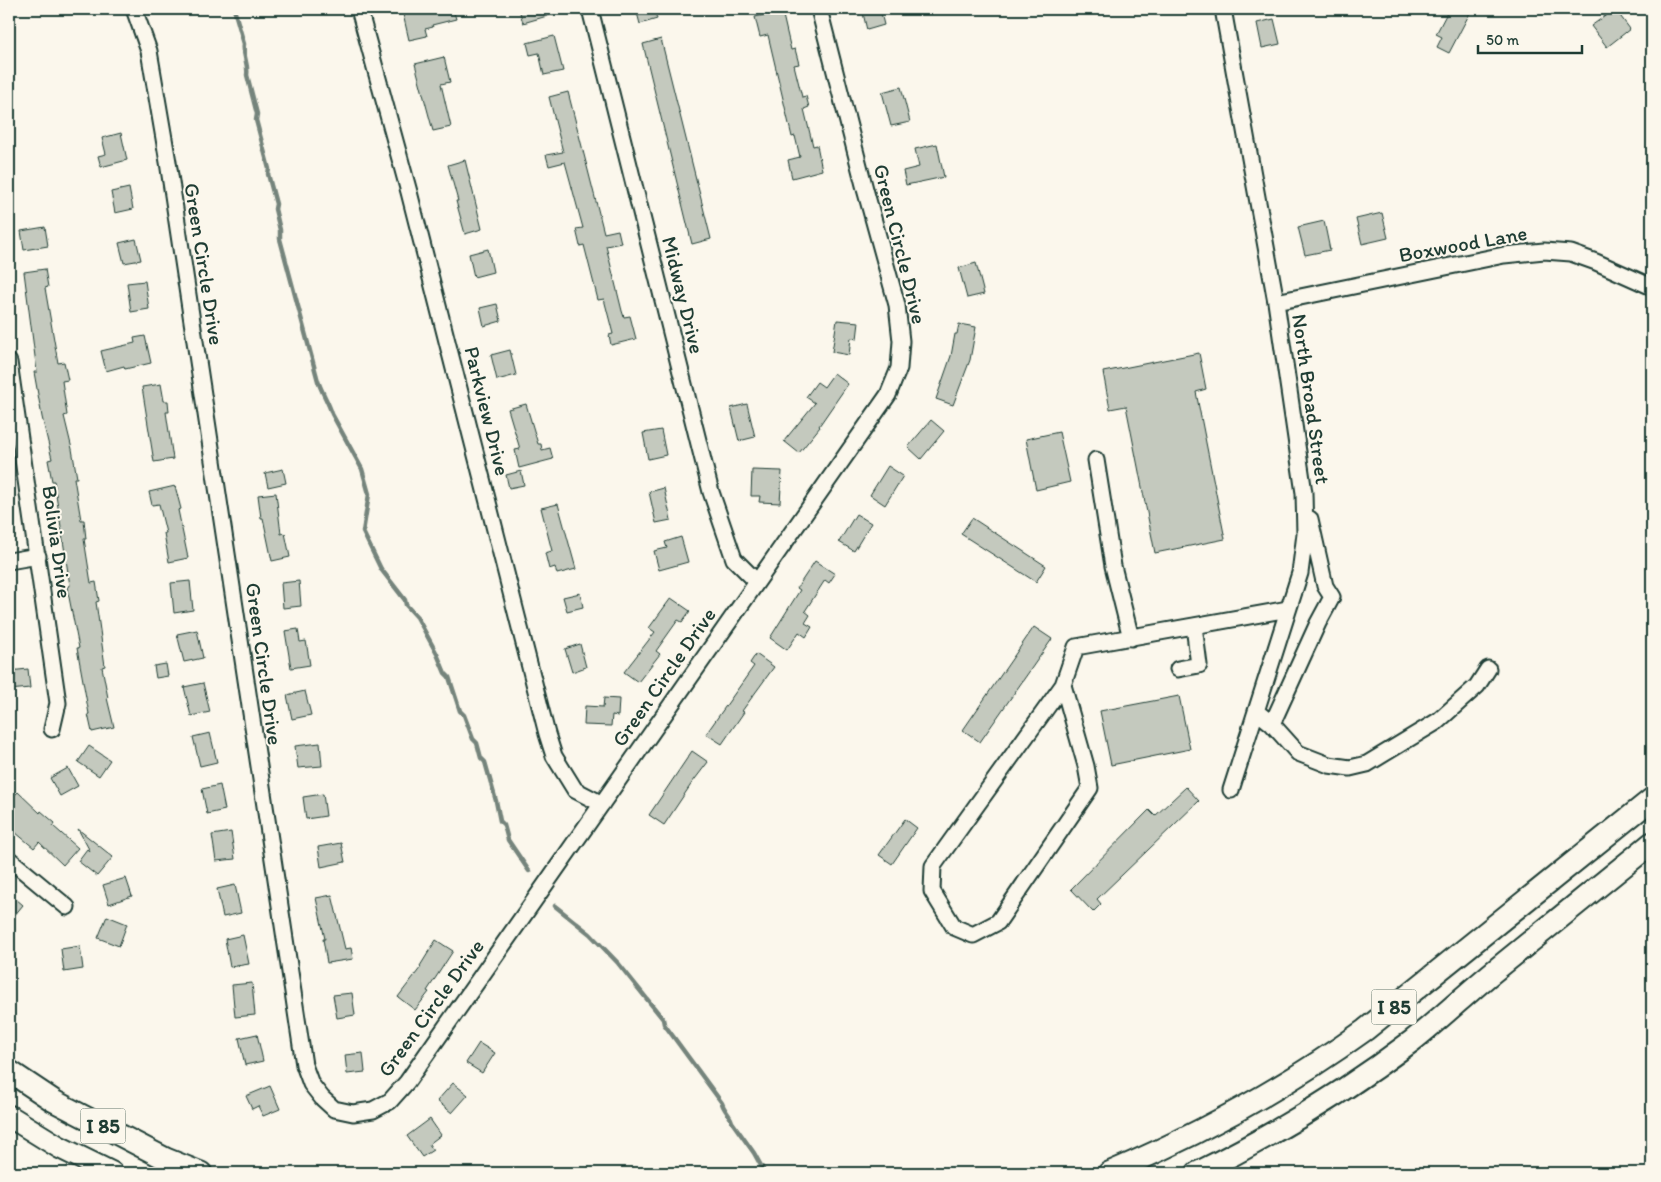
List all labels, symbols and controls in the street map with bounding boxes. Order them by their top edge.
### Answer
scale bar [1478,22,1582,54]
text: 50 m [1486,31,1519,49]
street label: Green Circle Drive [869,161,932,326]
street label: Green Circle Drive [179,181,230,347]
street label: Boxwood Lane [1397,220,1529,267]
street label: Midway Drive [657,234,710,356]
street label: North Broad Street [1287,312,1336,486]
street label: Parkview Drive [459,344,516,478]
street label: Bolivia Drive [37,484,78,600]
street label: Green Circle Drive [241,581,288,747]
street label: Green Circle Drive [606,602,721,751]
street label: Green Circle Drive [372,934,489,1081]
road number: I 85 [1372,990,1416,1024]
road number: I 85 [80,1108,126,1144]

